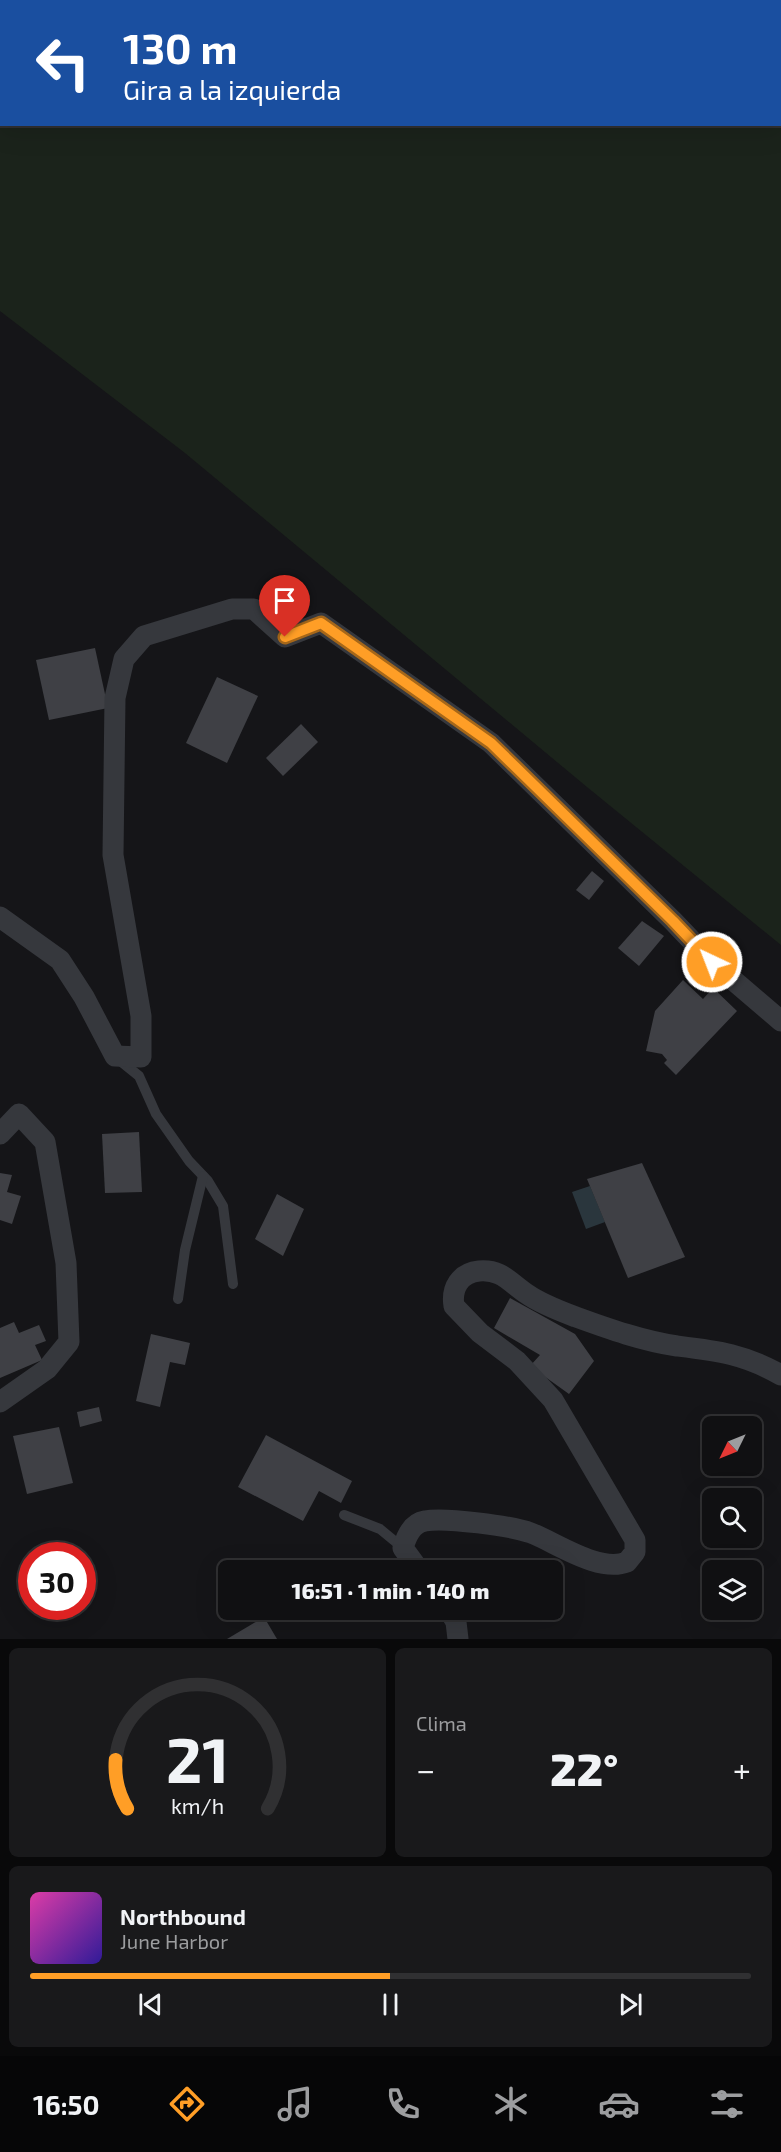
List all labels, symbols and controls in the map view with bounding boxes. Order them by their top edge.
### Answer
text: 130 m [123,22,238,72]
icon: left [24,24,102,102]
text: Gira a la izquierda [123,73,341,105]
pin [259,575,310,637]
icon: arrive [268,584,301,617]
position arrow [680,930,744,994]
north arrow [702,1416,762,1476]
map controls [702,1416,762,1620]
button: search [702,1488,762,1548]
speed limit sign: 30 [18,1542,96,1620]
button: layers [702,1560,762,1620]
text: 16:51 · 1 min · 140 m [292,1577,489,1603]
text: Clima [416,1711,467,1735]
text: 21 [166,1721,229,1796]
text: 22° [550,1741,618,1795]
text: − [416,1749,435,1789]
text: + [733,1749,751,1789]
text: km/h [171,1794,224,1819]
text: Northbound [120,1903,246,1929]
text: June Harbor [120,1929,228,1953]
icon: previous [134,1988,167,2021]
icon: pause [374,1988,407,2021]
icon: next [614,1988,647,2021]
icon: directions [166,2083,208,2125]
icon: music [274,2083,316,2125]
icon: phone [382,2083,424,2125]
icon: climate [490,2083,532,2125]
icon: car [598,2083,640,2125]
icon: filters [706,2083,748,2125]
text: 16:50 [33,2088,100,2120]

